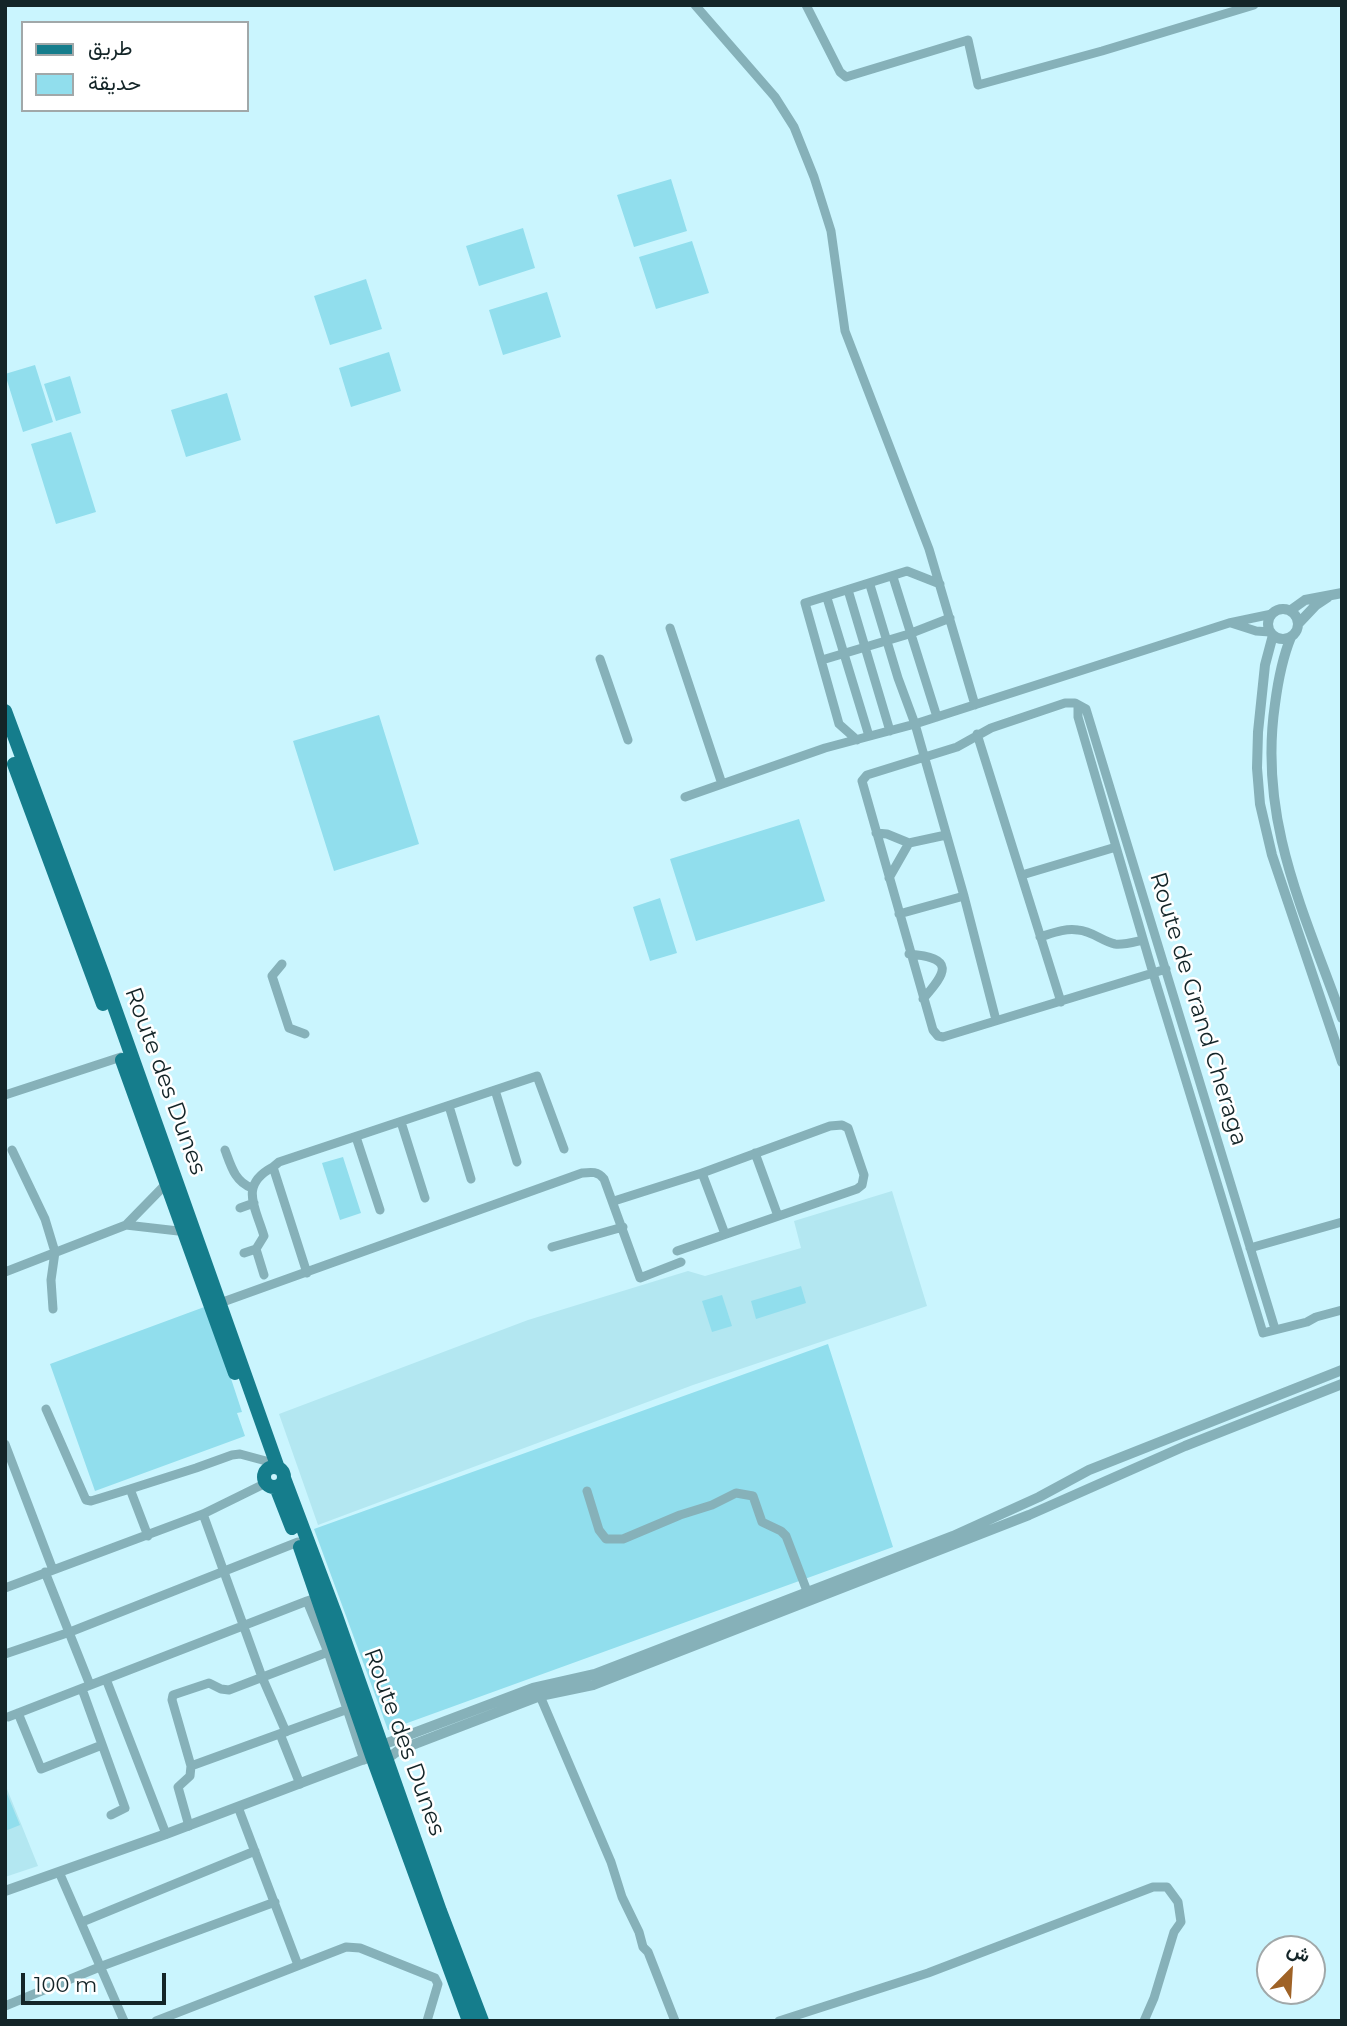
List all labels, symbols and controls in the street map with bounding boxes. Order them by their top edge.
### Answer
legend [21,21,248,112]
text: طريق [88,35,133,60]
text: حديقة [88,70,141,95]
street label: Route de Grand Cheraga [1143,869,1253,1149]
street label: Route des Dunes [118,984,212,1178]
street label: Route des Dunes [357,1645,451,1839]
north arrow [1256,1935,1326,2005]
text: ش [1284,1937,1314,1967]
scale bar [24,1960,170,2004]
text: 100 m [34,1972,97,1997]

